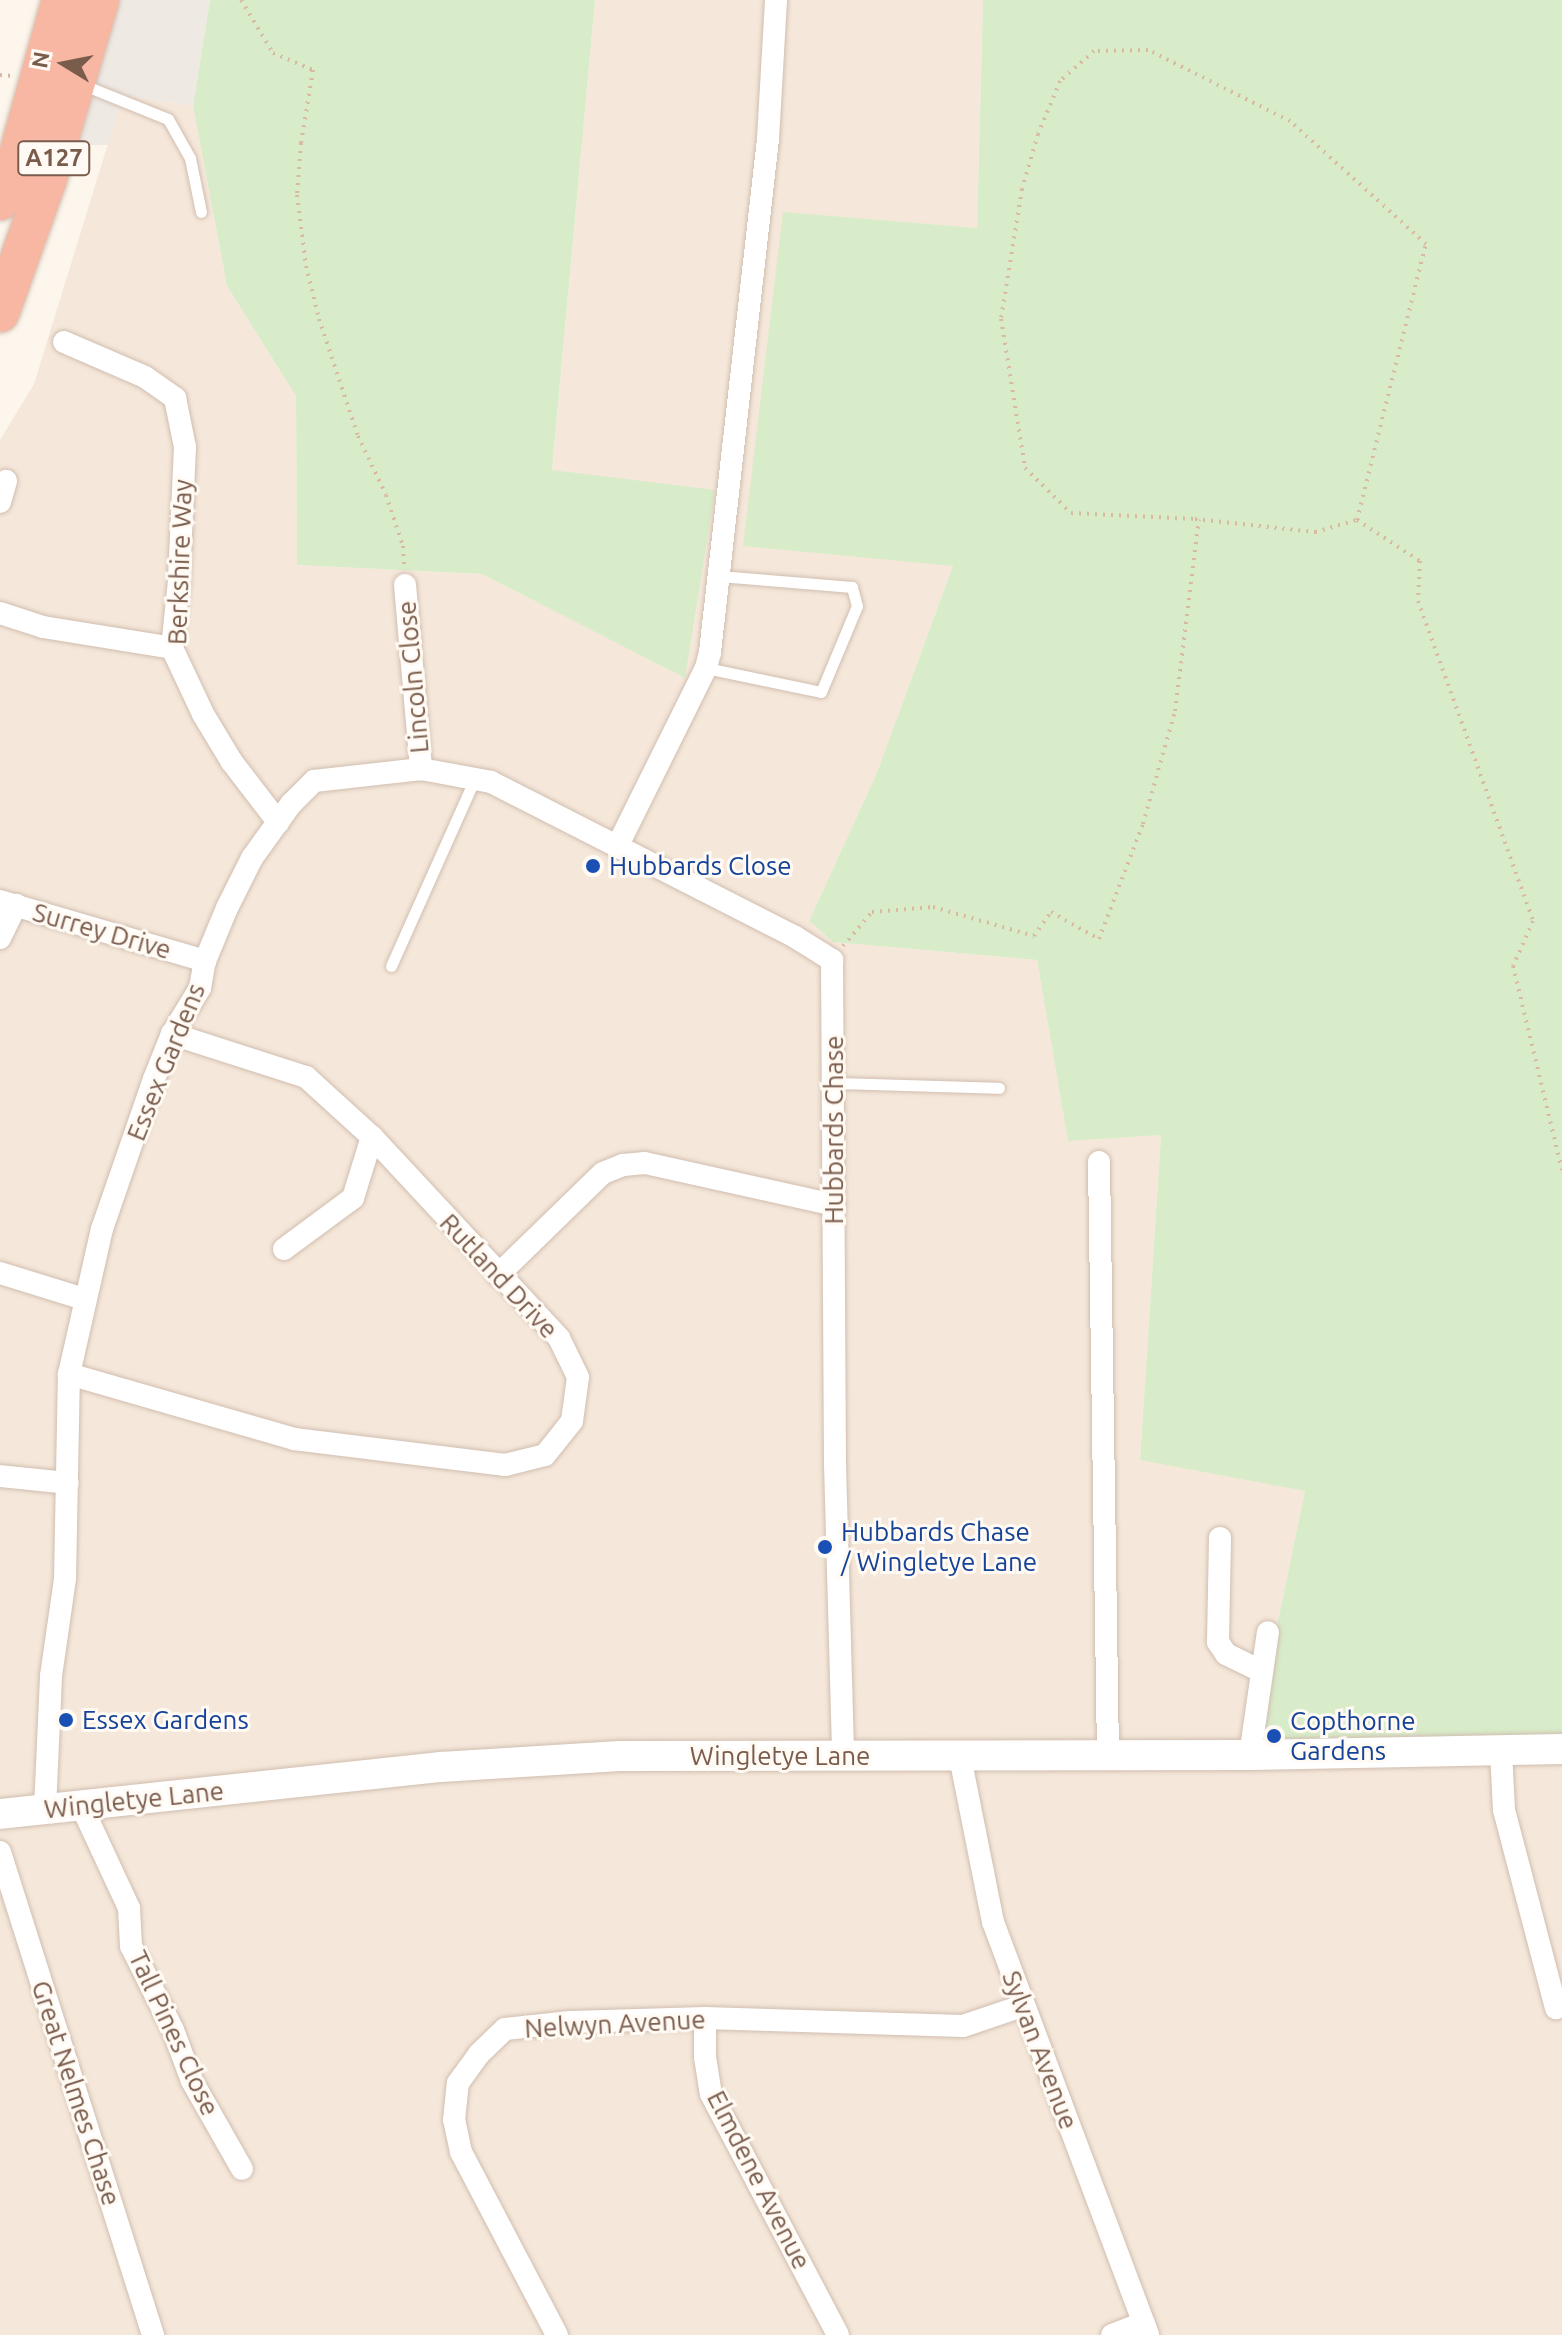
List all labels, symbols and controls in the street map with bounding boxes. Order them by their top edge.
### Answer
north arrow [24,24,104,104]
text: N [26,49,54,70]
road number: A127 [16,138,92,178]
street label: Berkshire Way [162,479,198,645]
street label: Lincoln Close [391,600,435,754]
place label: Hubbards Close [609,850,792,882]
marker: Hubbards Close [584,857,602,875]
street label: Surrey Drive [29,896,175,966]
street label: Essex Gardens [120,979,212,1145]
street label: Hubbards Chase [818,1036,850,1224]
street label: Rutland Drive [433,1207,565,1345]
place label: Hubbards Chase / Wingletye Lane [841,1516,1037,1578]
marker: Hubbards Chase / Wingletye Lane [816,1538,834,1556]
place label: Essex Gardens [82,1704,249,1736]
place label: Copthorne Gardens [1290,1705,1416,1766]
marker: Essex Gardens [57,1711,75,1729]
marker: Copthorne Gardens [1265,1727,1283,1745]
street label: Wingletye Lane [690,1740,870,1772]
street label: Wingletye Lane [43,1775,225,1825]
street label: Tall Pines Close [122,1946,226,2120]
street label: Sylvan Avenue [996,1966,1084,2134]
street label: Great Nelmes Chase [25,1977,127,2209]
street label: Nelwyn Avenue [524,2004,706,2044]
street label: Elmdene Avenue [701,2086,817,2274]

